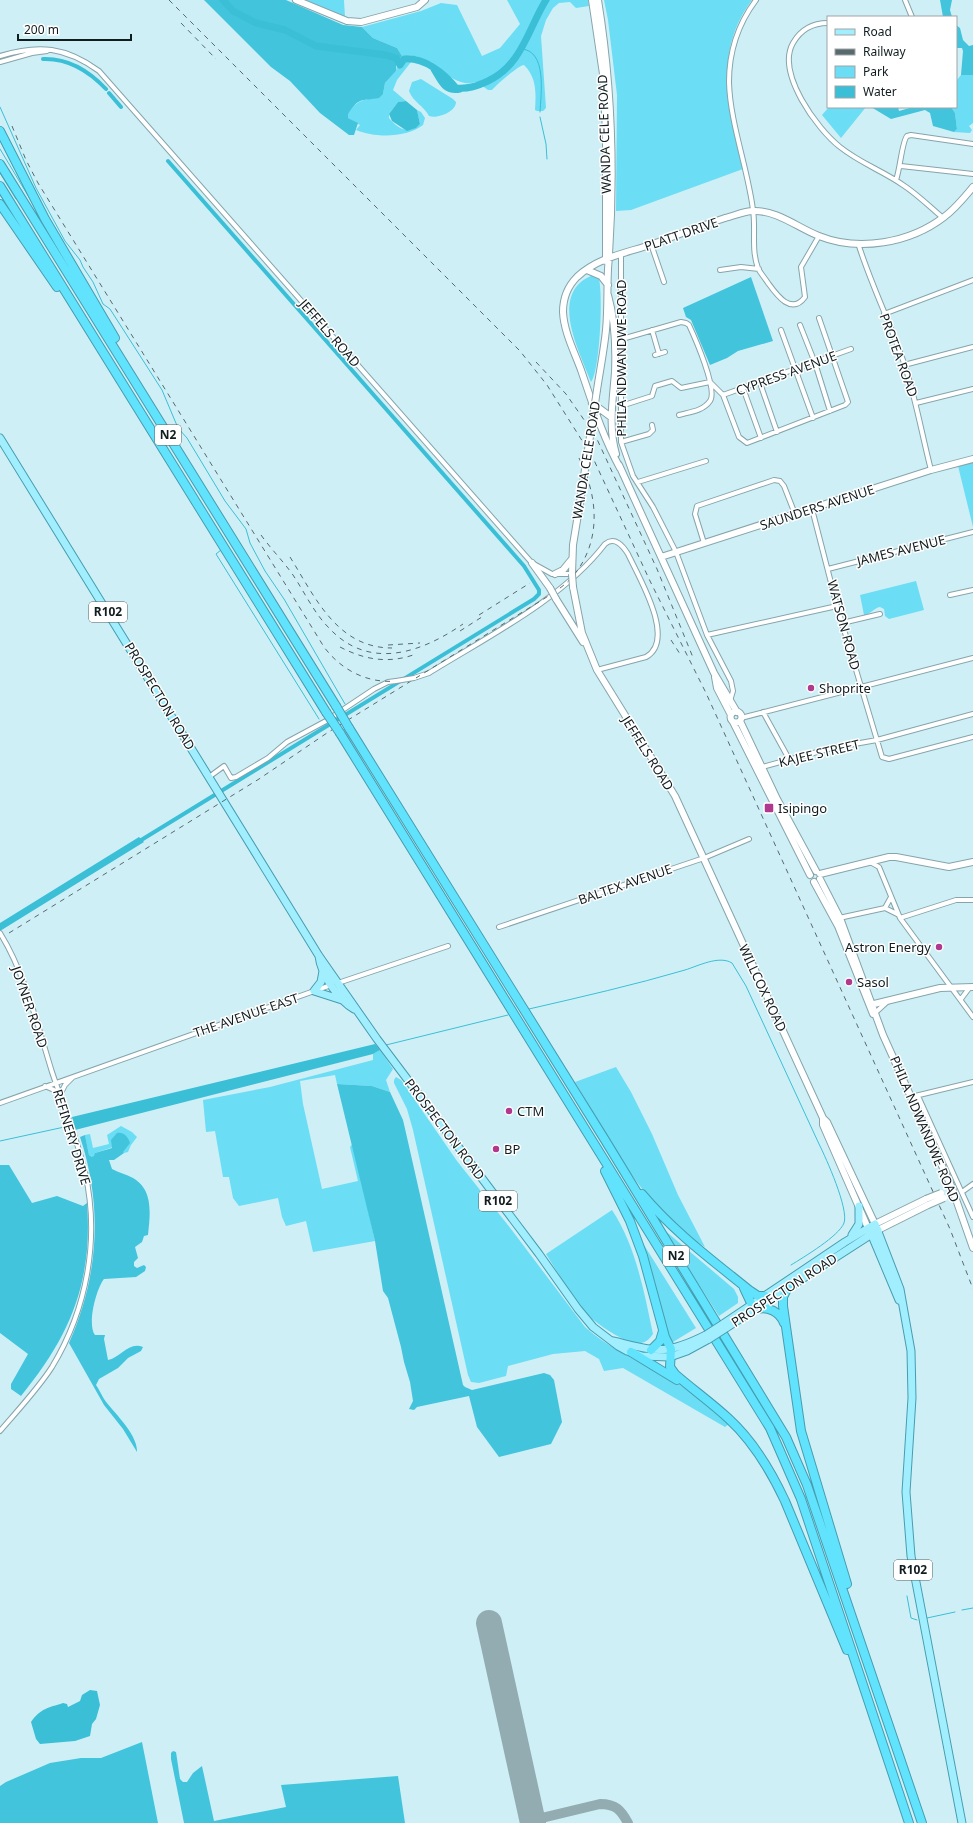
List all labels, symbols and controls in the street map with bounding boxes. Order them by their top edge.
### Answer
scale bar [18,16,131,42]
legend [827,16,957,108]
text: 200 m [24,21,59,38]
text: Road [863,23,892,40]
text: Railway [863,43,907,60]
text: Park [863,63,889,80]
street label: WANDA CELE ROAD [593,74,615,194]
text: Water [863,83,897,100]
street label: PLATT DRIVE [642,213,720,255]
street label: PHILA NDWANDWE ROAD [612,279,630,437]
street label: JEFFELS ROAD [294,294,365,371]
street label: PROTEA ROAD [876,311,922,399]
street label: CYPRESS AVENUE [733,346,839,400]
street label: WANDA CELE ROAD [568,400,604,520]
road number: N2 [155,425,181,445]
street label: SAUNDERS AVENUE [757,480,877,534]
street label: JAMES AVENUE [853,530,947,570]
street label: WATSON ROAD [823,578,865,672]
road number: R102 [89,602,127,622]
street label: PROSPECTON ROAD [121,639,199,753]
place label: Shoprite [819,679,871,697]
marker: Shoprite [806,683,816,693]
street label: JEFFELS ROAD [617,711,678,794]
street label: KAJEE STREET [777,735,862,771]
place label: Isipingo [778,799,827,817]
marker: Isipingo [763,802,775,814]
street label: BALTEX AVENUE [576,860,674,908]
place label: Astron Energy [845,938,931,956]
street label: WILLCOX ROAD [735,941,791,1035]
marker: Astron Energy [934,942,944,952]
street label: JOYNER ROAD [7,962,52,1050]
place label: Sasol [857,973,889,991]
marker: Sasol [844,977,854,987]
street label: THE AVENUE EAST [191,988,302,1041]
street label: PHILA NDWANDWE ROAD [886,1053,964,1205]
street label: PROSPECTON ROAD [401,1075,489,1183]
street label: REFINERY DRIVE [49,1087,95,1187]
place label: CTM [517,1102,544,1120]
marker: CTM [504,1106,514,1116]
place label: BP [504,1140,520,1158]
marker: BP [491,1144,501,1154]
road number: R102 [479,1191,517,1211]
road number: N2 [663,1246,689,1266]
street label: PROSPECTON ROAD [728,1249,840,1331]
road number: R102 [894,1560,932,1580]

